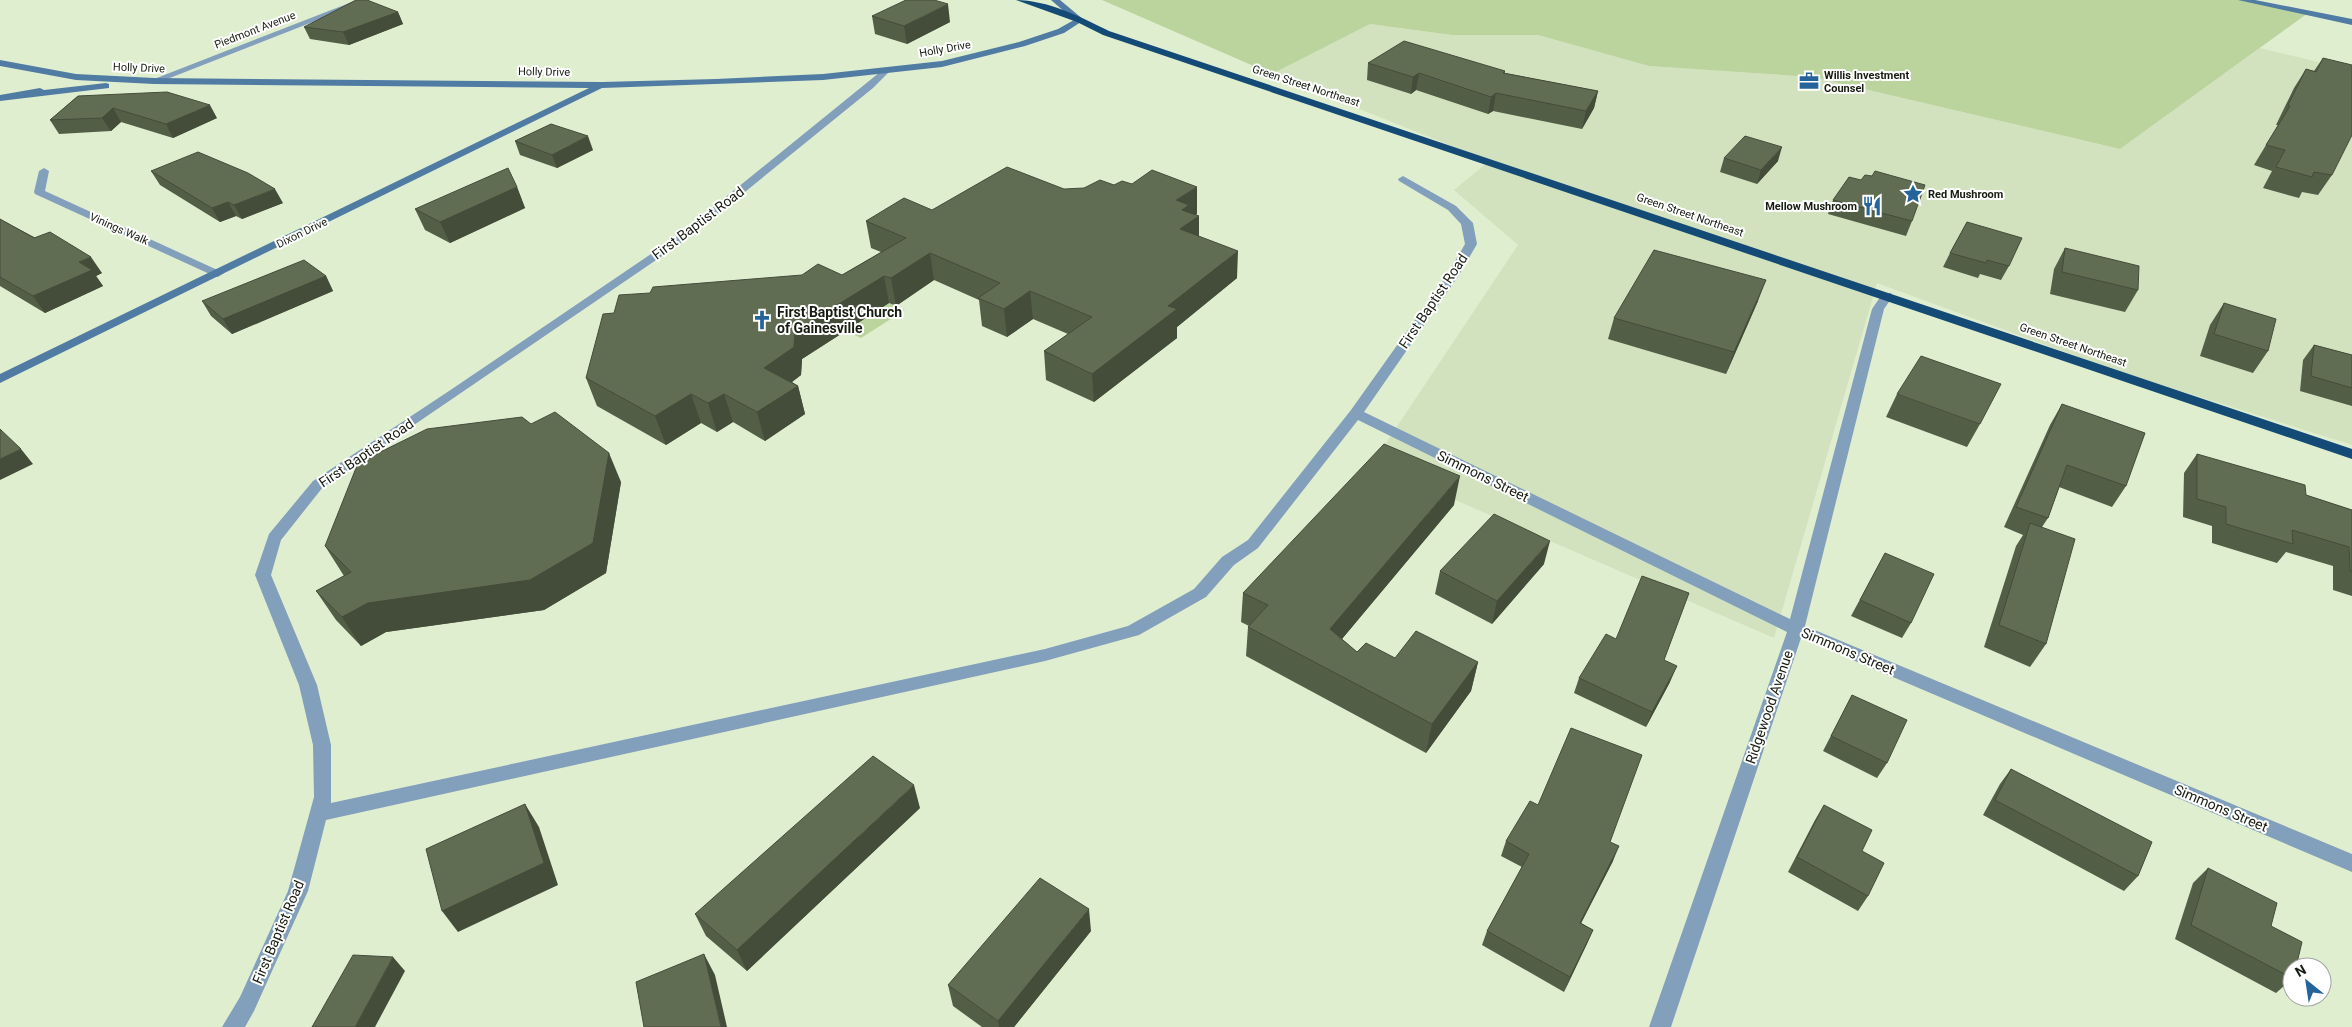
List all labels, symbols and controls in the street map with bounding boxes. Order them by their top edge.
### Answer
street label: Piedmont Avenue [213,8,298,51]
street label: Holly Drive [918,38,972,60]
street label: Holly Drive [113,61,165,75]
street label: Green Street Northeast [1251,62,1362,110]
street label: Holly Drive [518,65,570,79]
place label: Willis Investment Counsel [1824,69,1909,95]
office icon: Willis Investment Counsel [1798,70,1820,92]
street label: First Baptist Road [649,183,747,263]
place icon: Red Mushroom [1902,183,1924,205]
place label: Red Mushroom [1928,188,2003,201]
street label: Green Street Northeast [1635,191,1746,240]
restaurant icon: Mellow Mushroom [1861,195,1883,217]
place label: Mellow Mushroom [1765,200,1857,213]
street label: Vinings Walk [88,210,151,248]
street label: Dixon Drive [274,215,330,251]
street label: First Baptist Road [1395,251,1471,351]
place label: First Baptist Church of Gainesville [777,304,902,336]
church icon: First Baptist Church of Gainesville [751,309,773,331]
street label: Green Street Northeast [2018,321,2129,370]
street label: First Baptist Road [316,415,416,491]
street label: Simmons Street [1435,447,1532,505]
street label: Simmons Street [1799,624,1897,678]
street label: Ridgewood Avenue [1742,648,1796,766]
street label: Simmons Street [2172,781,2270,835]
street label: First Baptist Road [249,878,307,986]
north arrow [2282,957,2332,1007]
text: N [2292,961,2309,980]

